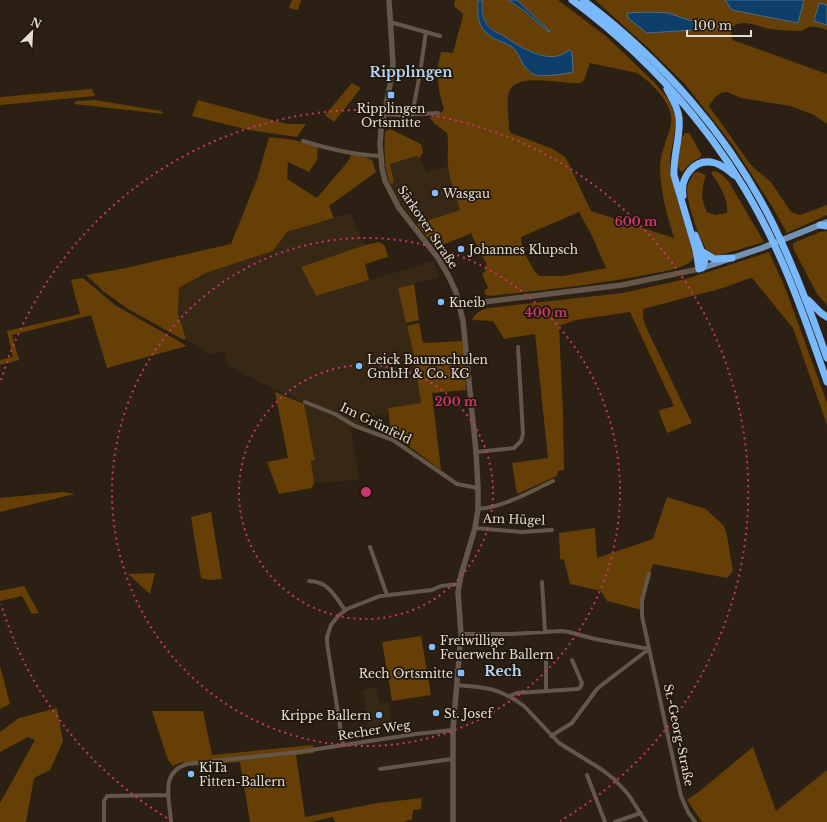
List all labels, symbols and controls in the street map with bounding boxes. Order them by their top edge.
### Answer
north arrow [12,12,52,52]
scale bar [687,12,751,38]
text: N [28,14,44,32]
text: 100 m [693,18,732,33]
district label: Ripplingen [369,63,453,81]
marker: Ripplingen Ortsmitte [386,90,396,100]
place label: Ripplingen Ortsmitte [357,101,425,130]
street label: Särkover Straße [395,183,461,272]
place label: Wasgau [442,186,490,201]
marker: Wasgau [430,188,440,198]
text: 600 m [615,214,658,229]
place label: Johannes Klupsch [467,242,578,257]
marker: Johannes Klupsch [456,244,466,254]
place label: Kneib [449,295,486,310]
marker: Kneib [436,297,446,307]
text: 400 m [525,305,568,320]
place label: Leick Baumschulen GmbH & Co. KG [367,352,488,381]
marker: Leick Baumschulen GmbH & Co. KG [354,361,364,371]
text: 200 m [435,394,478,409]
street label: Im Grünfeld [338,399,414,447]
centre of rings [359,485,373,499]
street label: Am Hügel [482,510,546,528]
place label: Freiwillige Feuerwehr Ballern [440,633,554,662]
marker: Freiwillige Feuerwehr Ballern [427,642,437,652]
district label: Rech [484,662,522,680]
place label: Rech Ortsmitte [359,666,453,681]
marker: Rech Ortsmitte [456,668,466,678]
street label: St.-Georg-Straße [661,682,697,788]
place label: St. Josef [444,706,494,721]
place label: Krippe Ballern [281,708,371,723]
marker: St. Josef [431,708,441,718]
marker: Krippe Ballern [374,710,384,720]
street label: Recher Weg [337,717,412,743]
place label: KiTa Fitten-Ballern [199,760,285,789]
marker: KiTa Fitten-Ballern [186,769,196,779]

